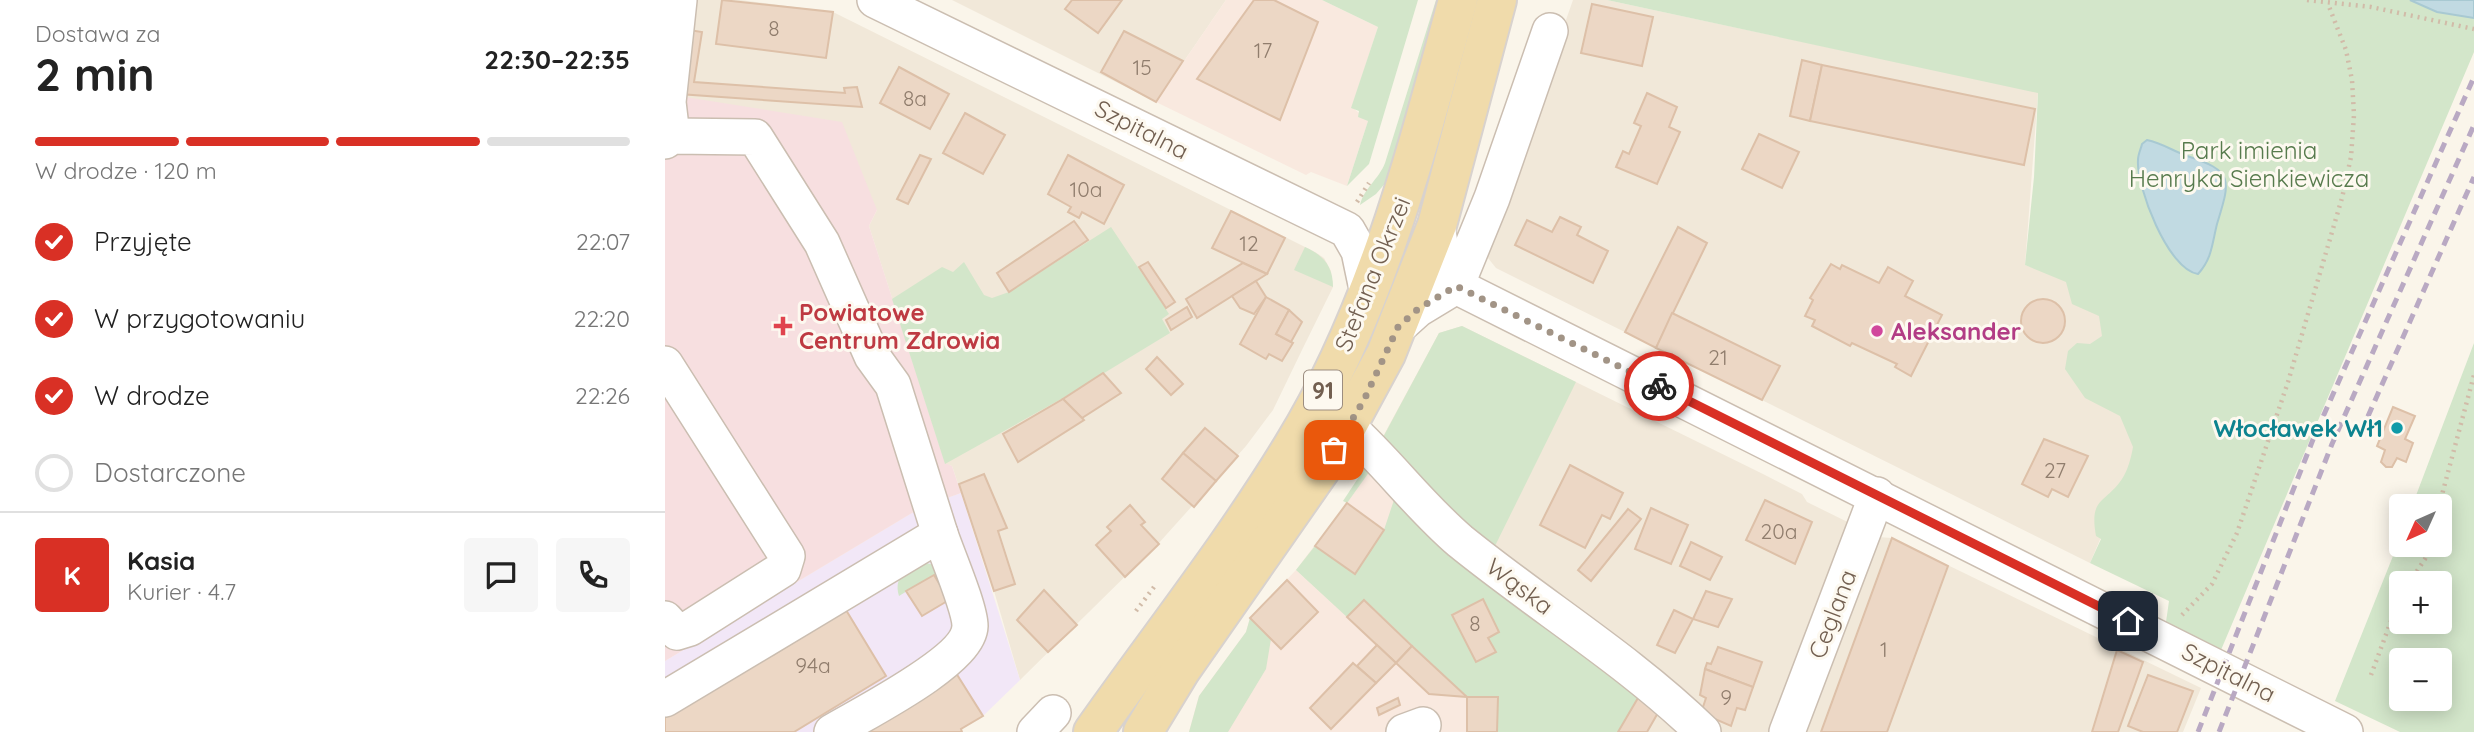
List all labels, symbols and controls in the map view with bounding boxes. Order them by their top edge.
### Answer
house number: 8 [768,15,780,41]
text: Dostawa za [35,19,161,48]
house number: 17 [1254,37,1272,63]
text: 22:30–22:35 [484,43,630,76]
text: 2 min [35,45,155,103]
house number: 15 [1132,54,1152,80]
house number: 8a [903,85,927,111]
street label: Szpitalna [1090,93,1194,165]
park label: Park imienia Henryka Sienkiewicza [2129,135,2369,193]
text: W drodze · 120 m [35,156,217,185]
house number: 10a [1070,176,1103,202]
street label: Stefana Okrzei [1327,193,1417,355]
icon: check [35,223,73,261]
text: Przyjęte [94,225,192,258]
text: 22:07 [576,227,630,256]
house number: 12 [1239,230,1259,256]
place label: Powiatowe Centrum Zdrowia [799,297,1000,355]
icon: check [35,300,73,338]
text: W przygotowaniu [94,302,305,335]
text: 22:20 [574,304,630,333]
marker: Powiatowe Centrum Zdrowia [773,316,793,336]
place label: Aleksander [1891,316,2021,346]
marker: Aleksander [1869,323,1885,339]
house number: 21 [1708,344,1728,370]
courier [1624,351,1694,421]
icon: bike [1640,367,1678,405]
road number: 91 [1304,370,1342,410]
icon: check [35,377,73,415]
text: W drodze [94,379,210,412]
text: 22:26 [575,381,630,410]
place label: Włocławek Wł1 [2214,413,2383,443]
pin [1304,420,1364,480]
marker: Włocławek Wł1 [2389,420,2405,436]
icon: bag [1315,431,1353,469]
text: Dostarczone [94,456,246,489]
house number: 27 [2044,457,2066,483]
north arrow [2389,494,2452,556]
map controls [2389,494,2452,711]
house number: 20a [1761,518,1797,544]
button: chat [464,538,538,612]
button: phone [556,538,630,612]
text: Kasia [127,544,195,577]
street label: Wąska [1481,551,1559,621]
text: K [63,559,81,592]
street label: Ceglana [1801,565,1863,663]
button: + [2389,571,2452,634]
text: Kurier · 4.7 [127,577,236,606]
pin [2098,591,2158,651]
icon: home [2109,602,2147,640]
house number: 8 [1469,610,1481,636]
house number: 1 [1880,636,1888,662]
street label: Szpitalna [2177,636,2281,708]
button: − [2389,648,2452,711]
house number: 94a [795,652,831,678]
house number: 9 [1720,684,1732,710]

